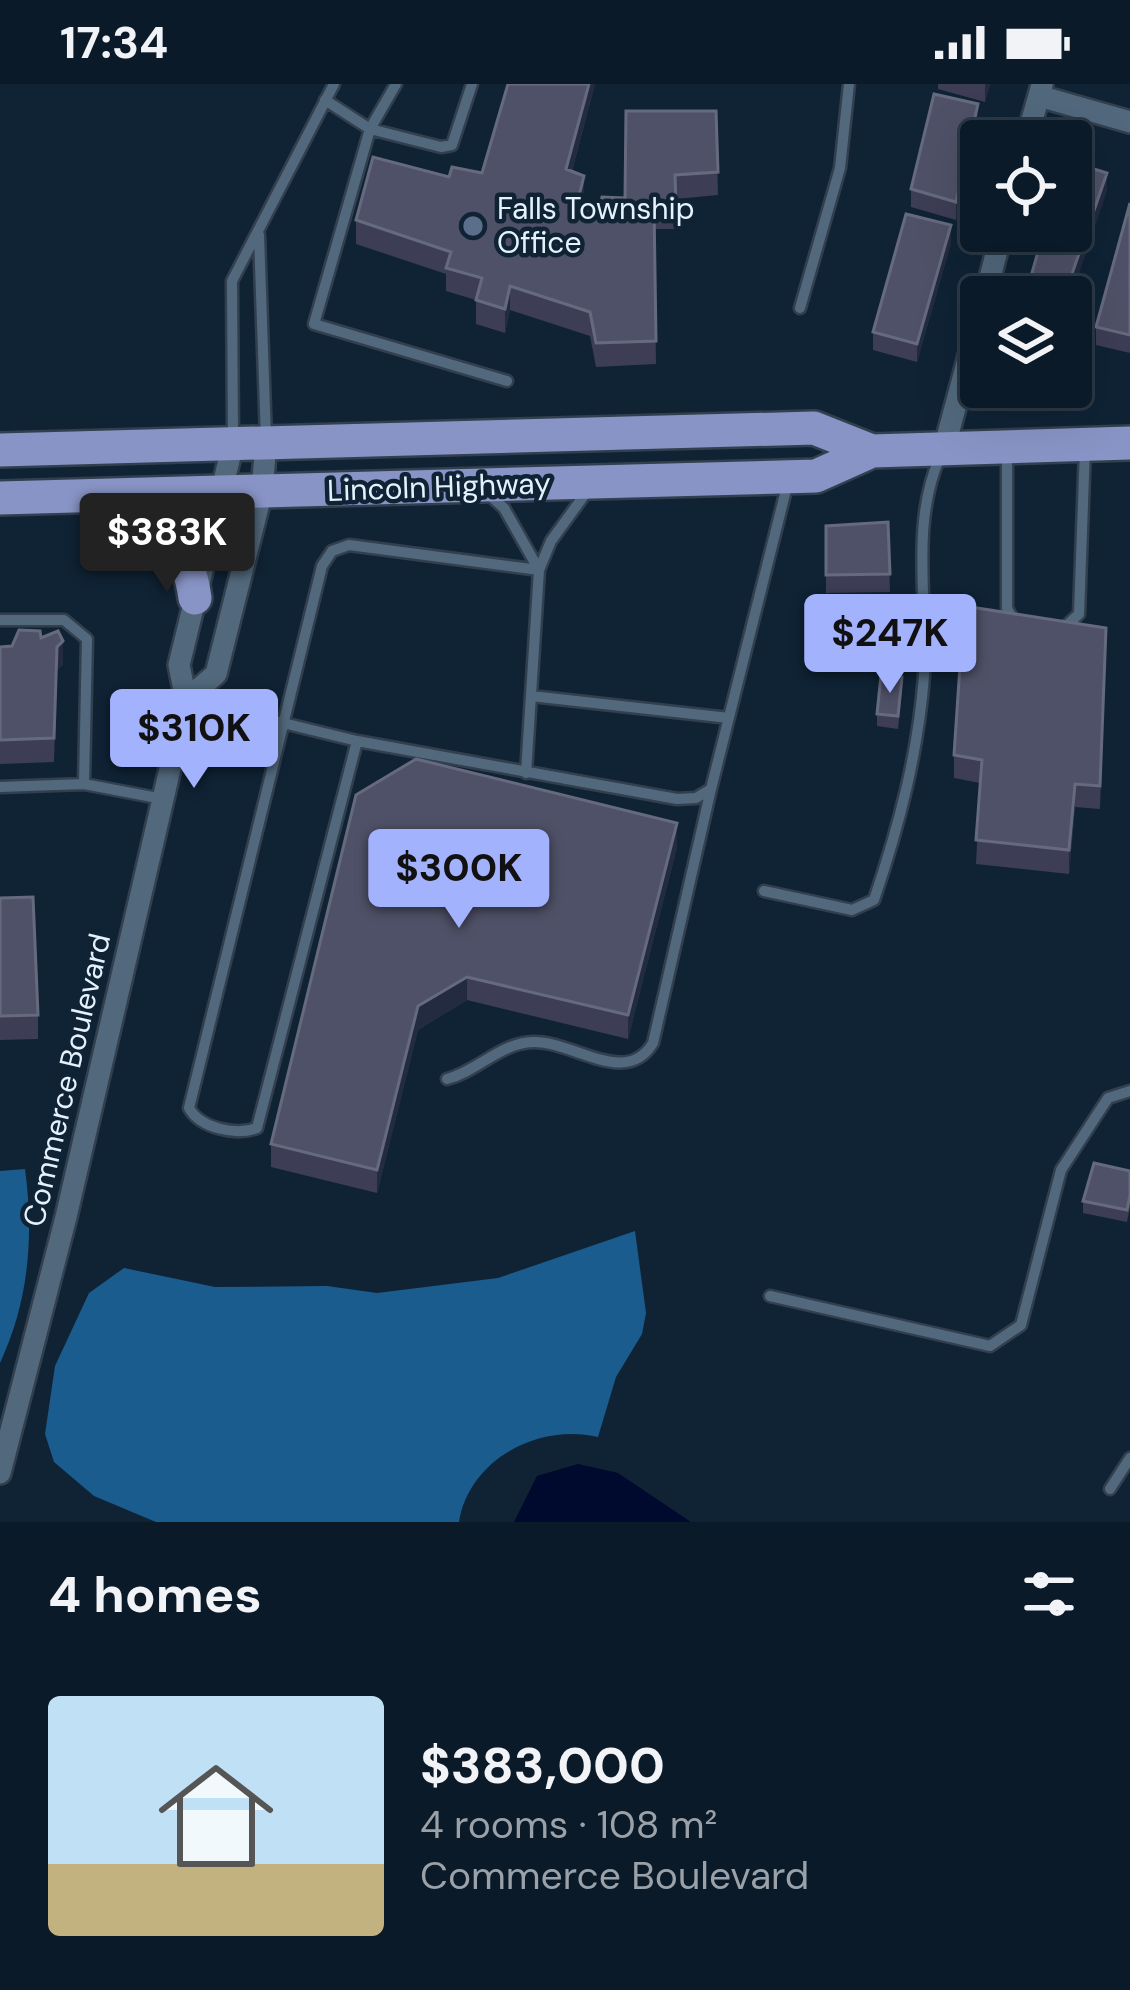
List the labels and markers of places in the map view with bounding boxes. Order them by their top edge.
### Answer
place label: Falls Township Office [497,189,695,262]
marker: Falls Township Office [460,213,486,239]
pin: $383K [83,493,251,595]
pin: $247K [806,594,974,696]
pin: $310K [110,689,278,791]
pin: $300K [375,829,543,931]

